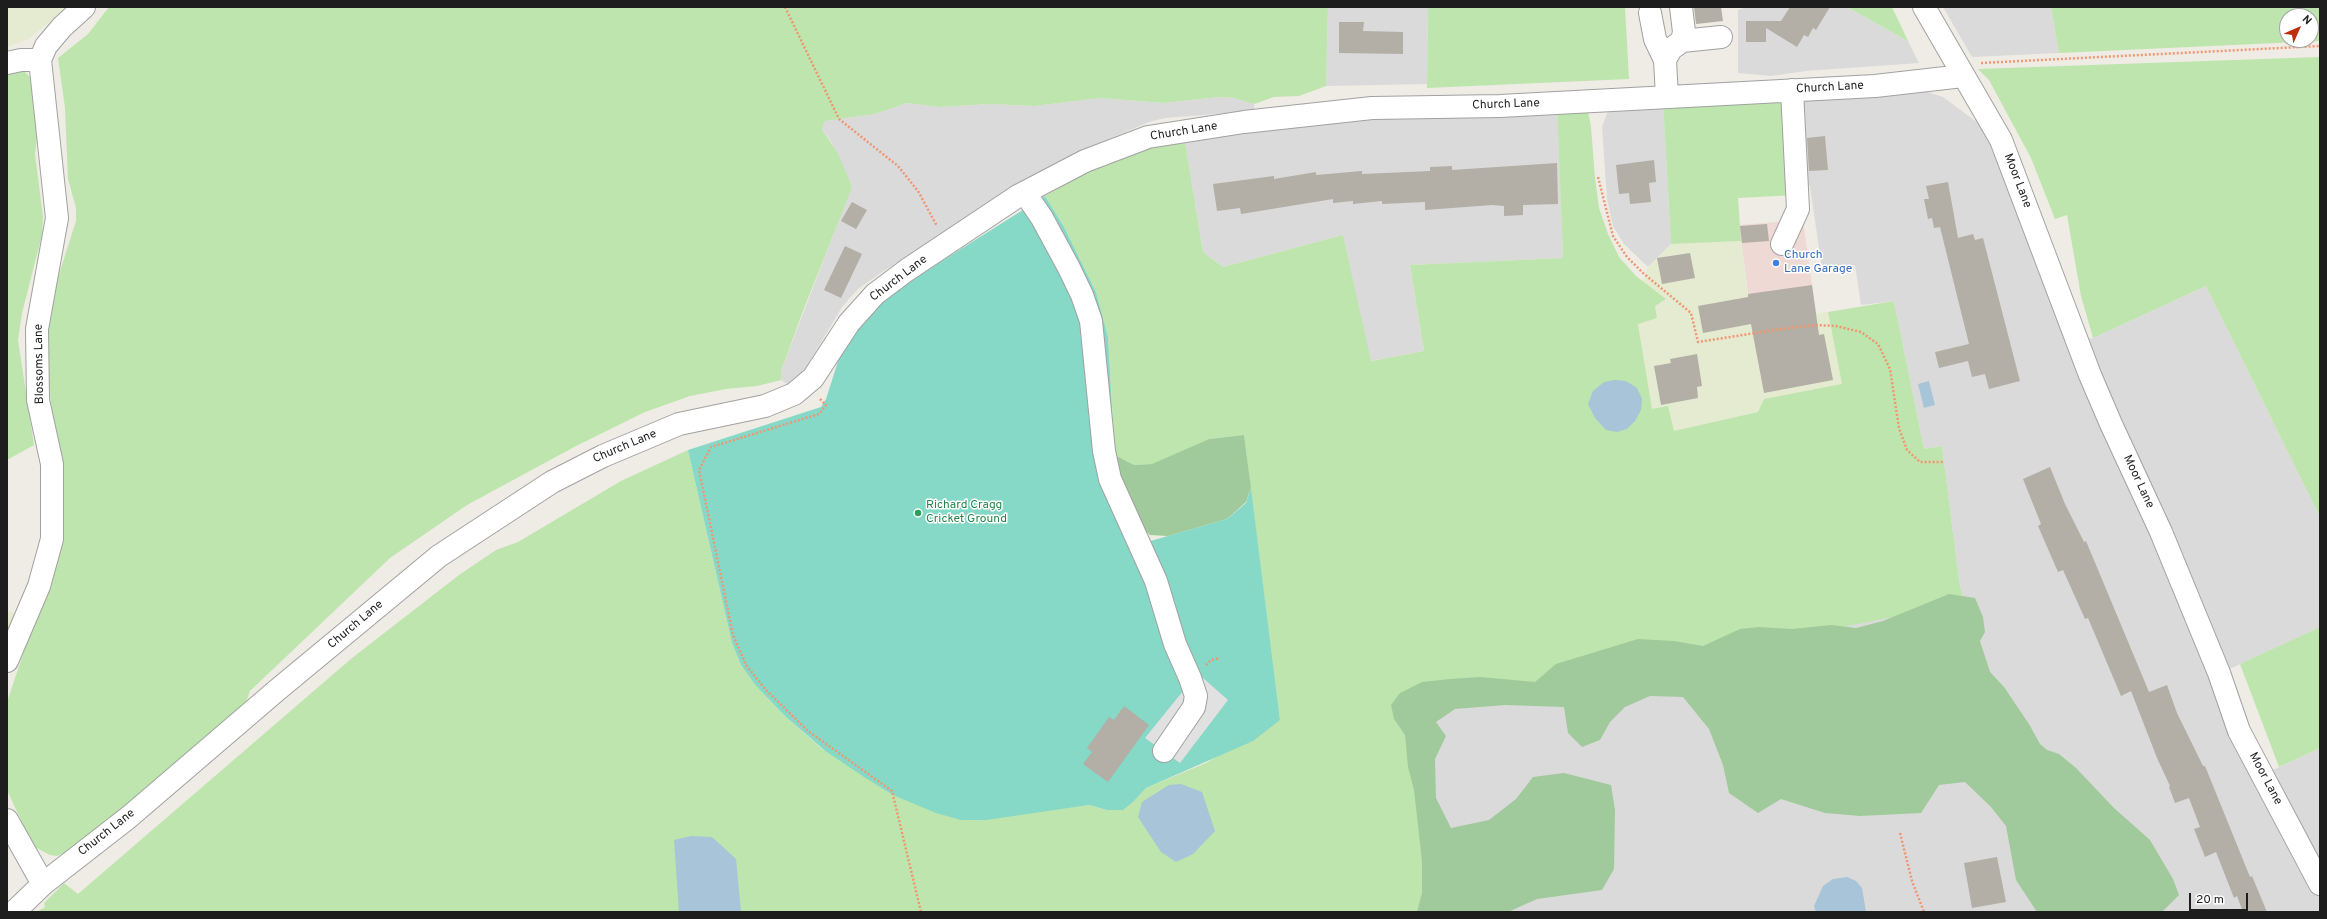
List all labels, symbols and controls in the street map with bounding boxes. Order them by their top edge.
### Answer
north arrow [2279,8,2319,48]
text: N [2299,12,2315,28]
street label: Church Lane [1796,79,1864,97]
street label: Church Lane [1472,97,1540,113]
street label: Church Lane [1149,120,1219,144]
street label: Moor Lane [2000,152,2034,210]
place label: Church Lane Garage [1784,249,1852,277]
street label: Church Lane [868,253,930,305]
marker: Church Lane Garage [1771,258,1781,268]
street label: Blossoms Lane [32,324,48,404]
street label: Church Lane [591,427,659,467]
street label: Moor Lane [2119,453,2157,511]
place label: Richard Cragg Cricket Ground [926,499,1007,527]
marker: Richard Cragg Cricket Ground [913,508,923,518]
street label: Church Lane [325,598,387,652]
street label: Moor Lane [2245,750,2285,808]
street label: Church Lane [76,806,138,860]
scale bar [2191,885,2250,911]
text: 20 m [2196,892,2224,908]

